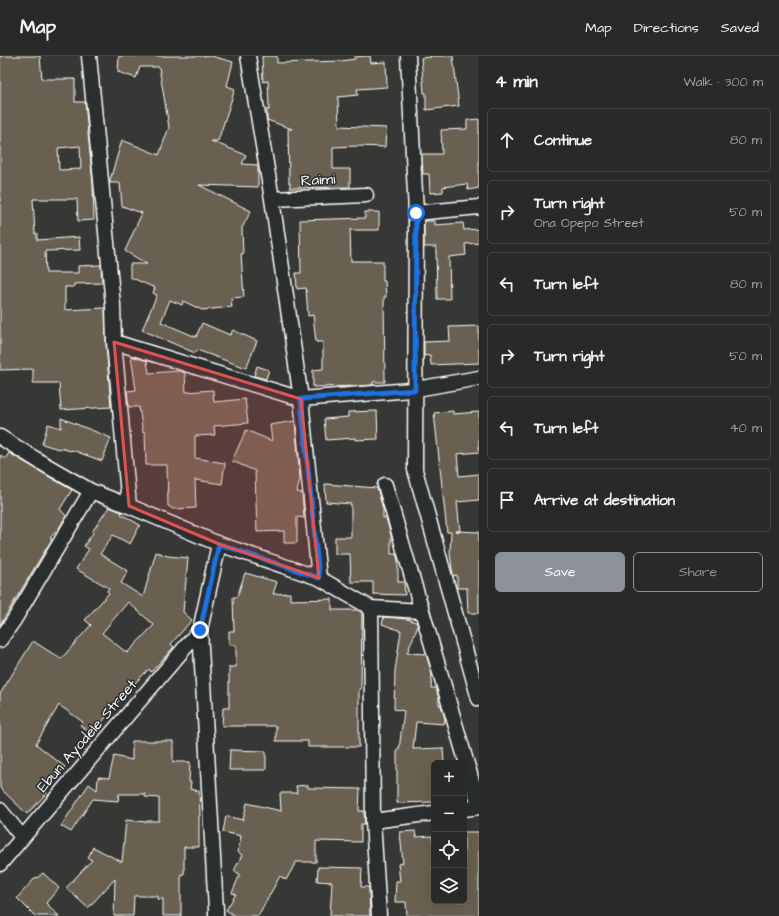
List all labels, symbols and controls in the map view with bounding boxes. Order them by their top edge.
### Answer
text: Map [20,14,56,41]
text: Map [585,18,612,38]
text: Directions [634,18,699,38]
text: Saved [721,18,759,38]
text: 4 min [495,70,538,94]
text: Walk · 300 m [684,73,763,91]
icon: ahead [496,129,518,151]
text: Continue [534,130,592,151]
text: 80 m [730,131,762,149]
street label: Raimi [300,169,337,191]
text: Turn right [534,193,605,214]
icon: right [496,201,518,223]
text: 50 m [729,203,762,221]
route start [407,204,425,222]
text: Ona Opepo Street [534,214,644,232]
icon: left [496,273,518,295]
text: Turn left [534,274,598,295]
text: 80 m [730,275,762,293]
icon: right [496,345,518,367]
text: Turn right [534,346,605,367]
text: 50 m [729,347,762,365]
icon: left [496,417,518,439]
text: Turn left [534,418,598,439]
text: 40 m [730,419,762,437]
icon: arrive [496,489,518,511]
text: Arrive at destination [534,490,675,511]
button: Save [495,552,625,592]
button: Share [633,552,763,592]
route end [191,621,209,639]
street label: Ebun Ayodele Street [32,675,143,798]
map controls [431,760,467,904]
button: + [431,760,467,796]
button: − [431,796,467,832]
button: locate [431,832,467,868]
button: layers [431,868,467,904]

